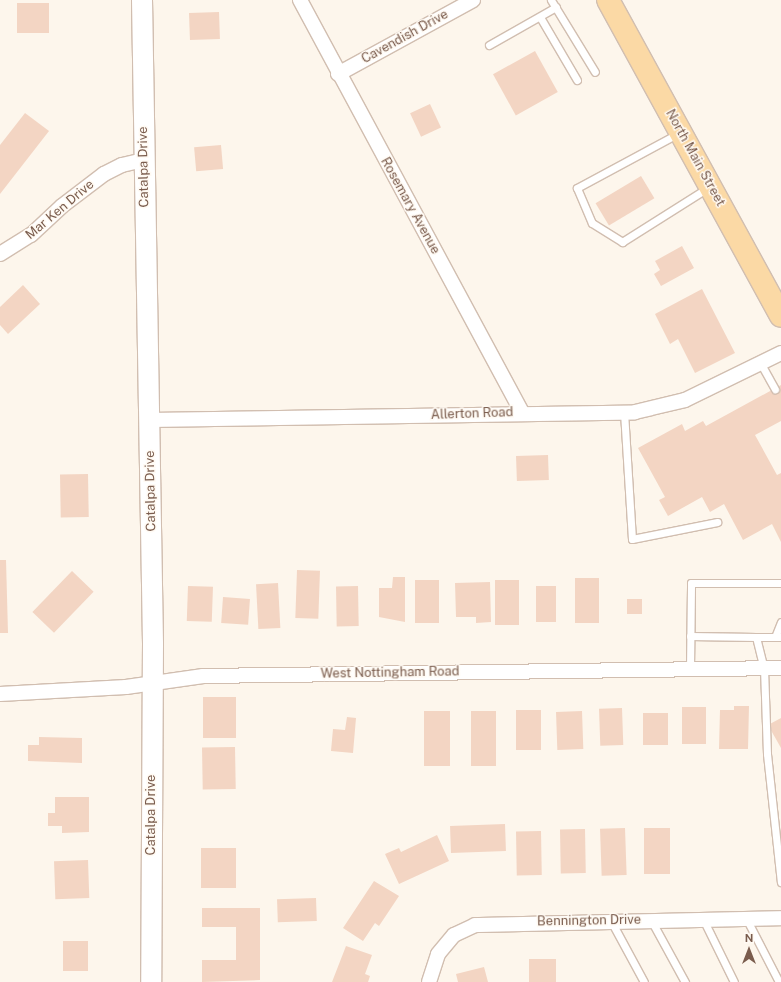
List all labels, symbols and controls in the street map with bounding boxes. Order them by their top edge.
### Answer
street label: Cavendish Drive [359,7,451,67]
street label: North Main Street [662,107,728,209]
street label: Catalpa Drive [135,126,153,208]
street label: Rosemary Avenue [377,155,443,257]
street label: Mar Ken Drive [23,177,97,243]
street label: Allerton Road [430,405,514,423]
street label: Catalpa Drive [142,450,160,532]
street label: West Nottingham Road [320,664,460,682]
street label: Catalpa Drive [143,775,159,855]
street label: Bennington Drive [537,912,641,930]
north arrow [729,930,769,970]
text: N [745,932,753,944]

